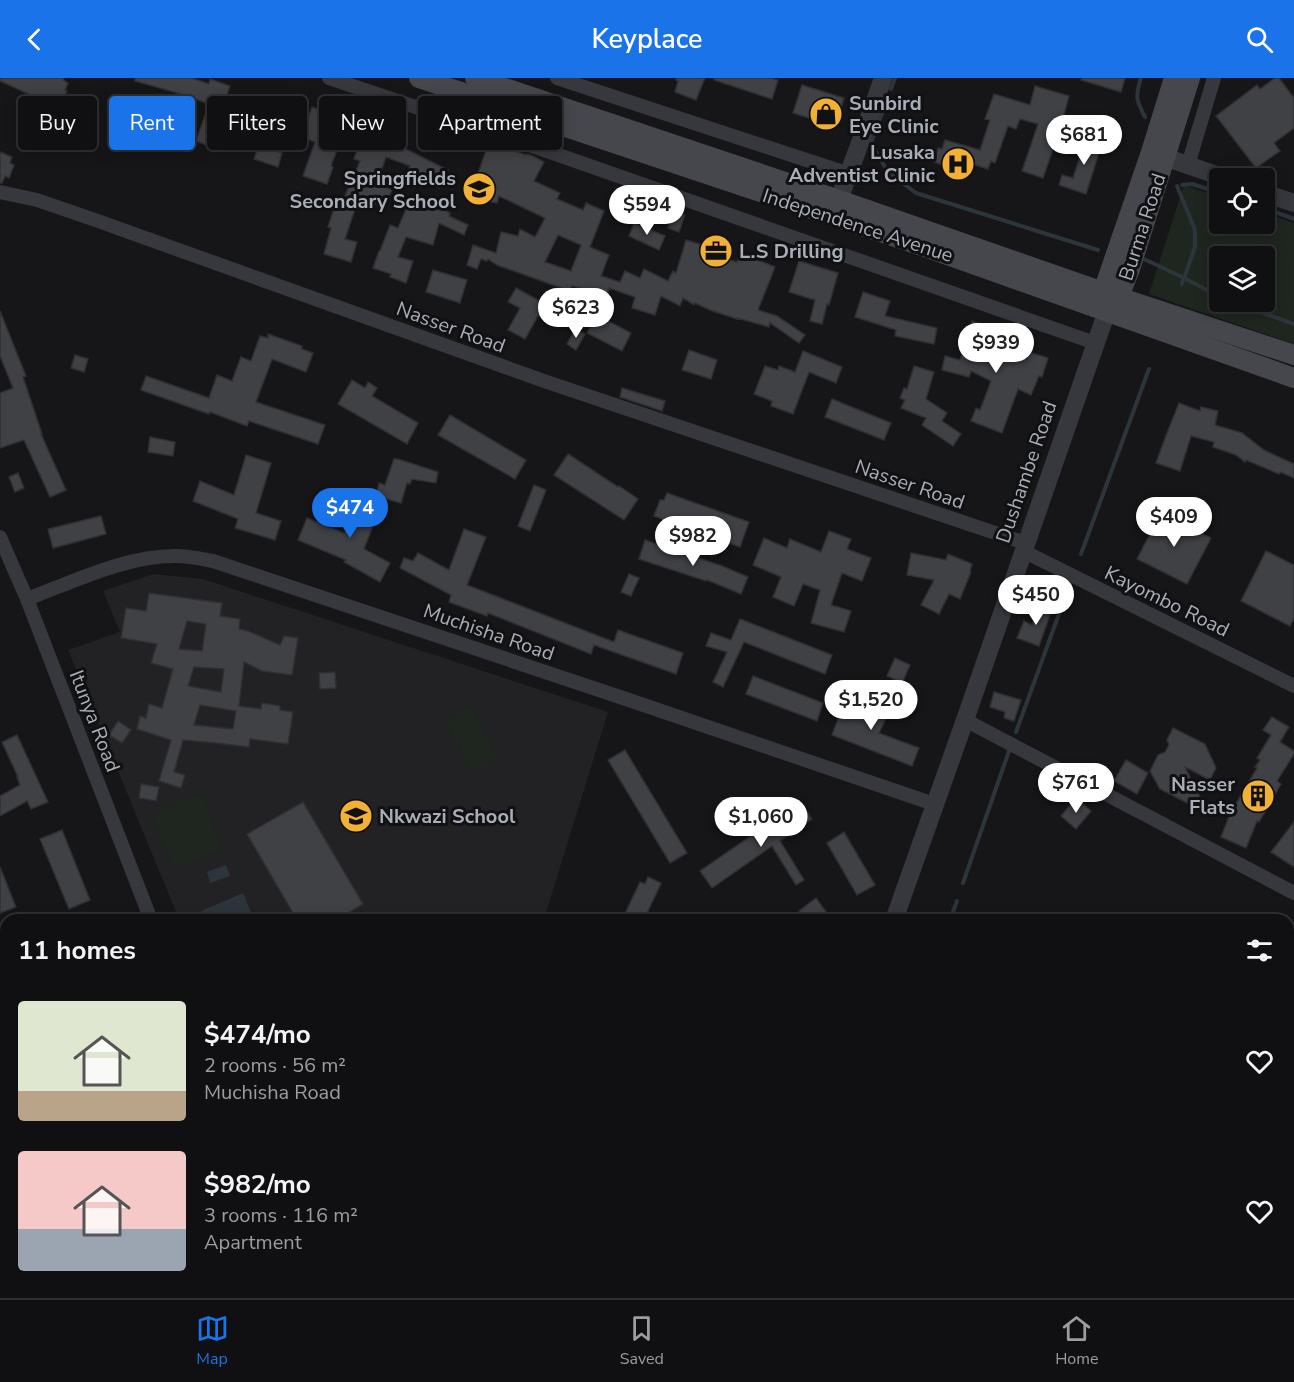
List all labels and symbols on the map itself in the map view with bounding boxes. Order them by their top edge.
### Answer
place label: Sunbird Eye Clinic [849,90,939,140]
shop icon: Sunbird Eye Clinic [808,96,844,132]
pin: $681 [1048,115,1120,166]
place label: Lusaka Adventist Clinic [789,139,936,189]
hospital icon: Lusaka Adventist Clinic [940,146,976,182]
place label: Springfields Secondary School [290,165,457,215]
street label: Burma Road [1112,170,1173,284]
school or university icon: Springfields Secondary School [461,171,497,207]
street label: Independence Avenue [759,182,957,269]
pin: $594 [611,185,683,236]
office icon: L.S Drilling [698,233,734,269]
place label: L.S Drilling [739,238,844,265]
pin: $623 [540,288,612,339]
street label: Nasser Road [393,295,509,360]
pin: $939 [960,323,1032,374]
street label: Dushambe Road [989,397,1063,547]
street label: Nasser Road [851,453,968,516]
pin: $474 [314,488,386,539]
pin: $409 [1138,497,1210,548]
pin: $982 [657,516,729,567]
street label: Kayombo Road [1100,560,1234,643]
pin: $450 [1000,575,1072,626]
street label: Muchisha Road [420,597,558,668]
street label: Itunya Road [63,666,126,776]
pin: $1,520 [822,680,920,731]
pin: $761 [1040,763,1112,814]
place label: Nasser Flats [1171,771,1235,821]
building icon: Nasser Flats [1240,778,1276,814]
pin: $1,060 [712,797,810,848]
school or university icon: Nkwazi School [338,798,374,834]
place label: Nkwazi School [379,803,516,830]

